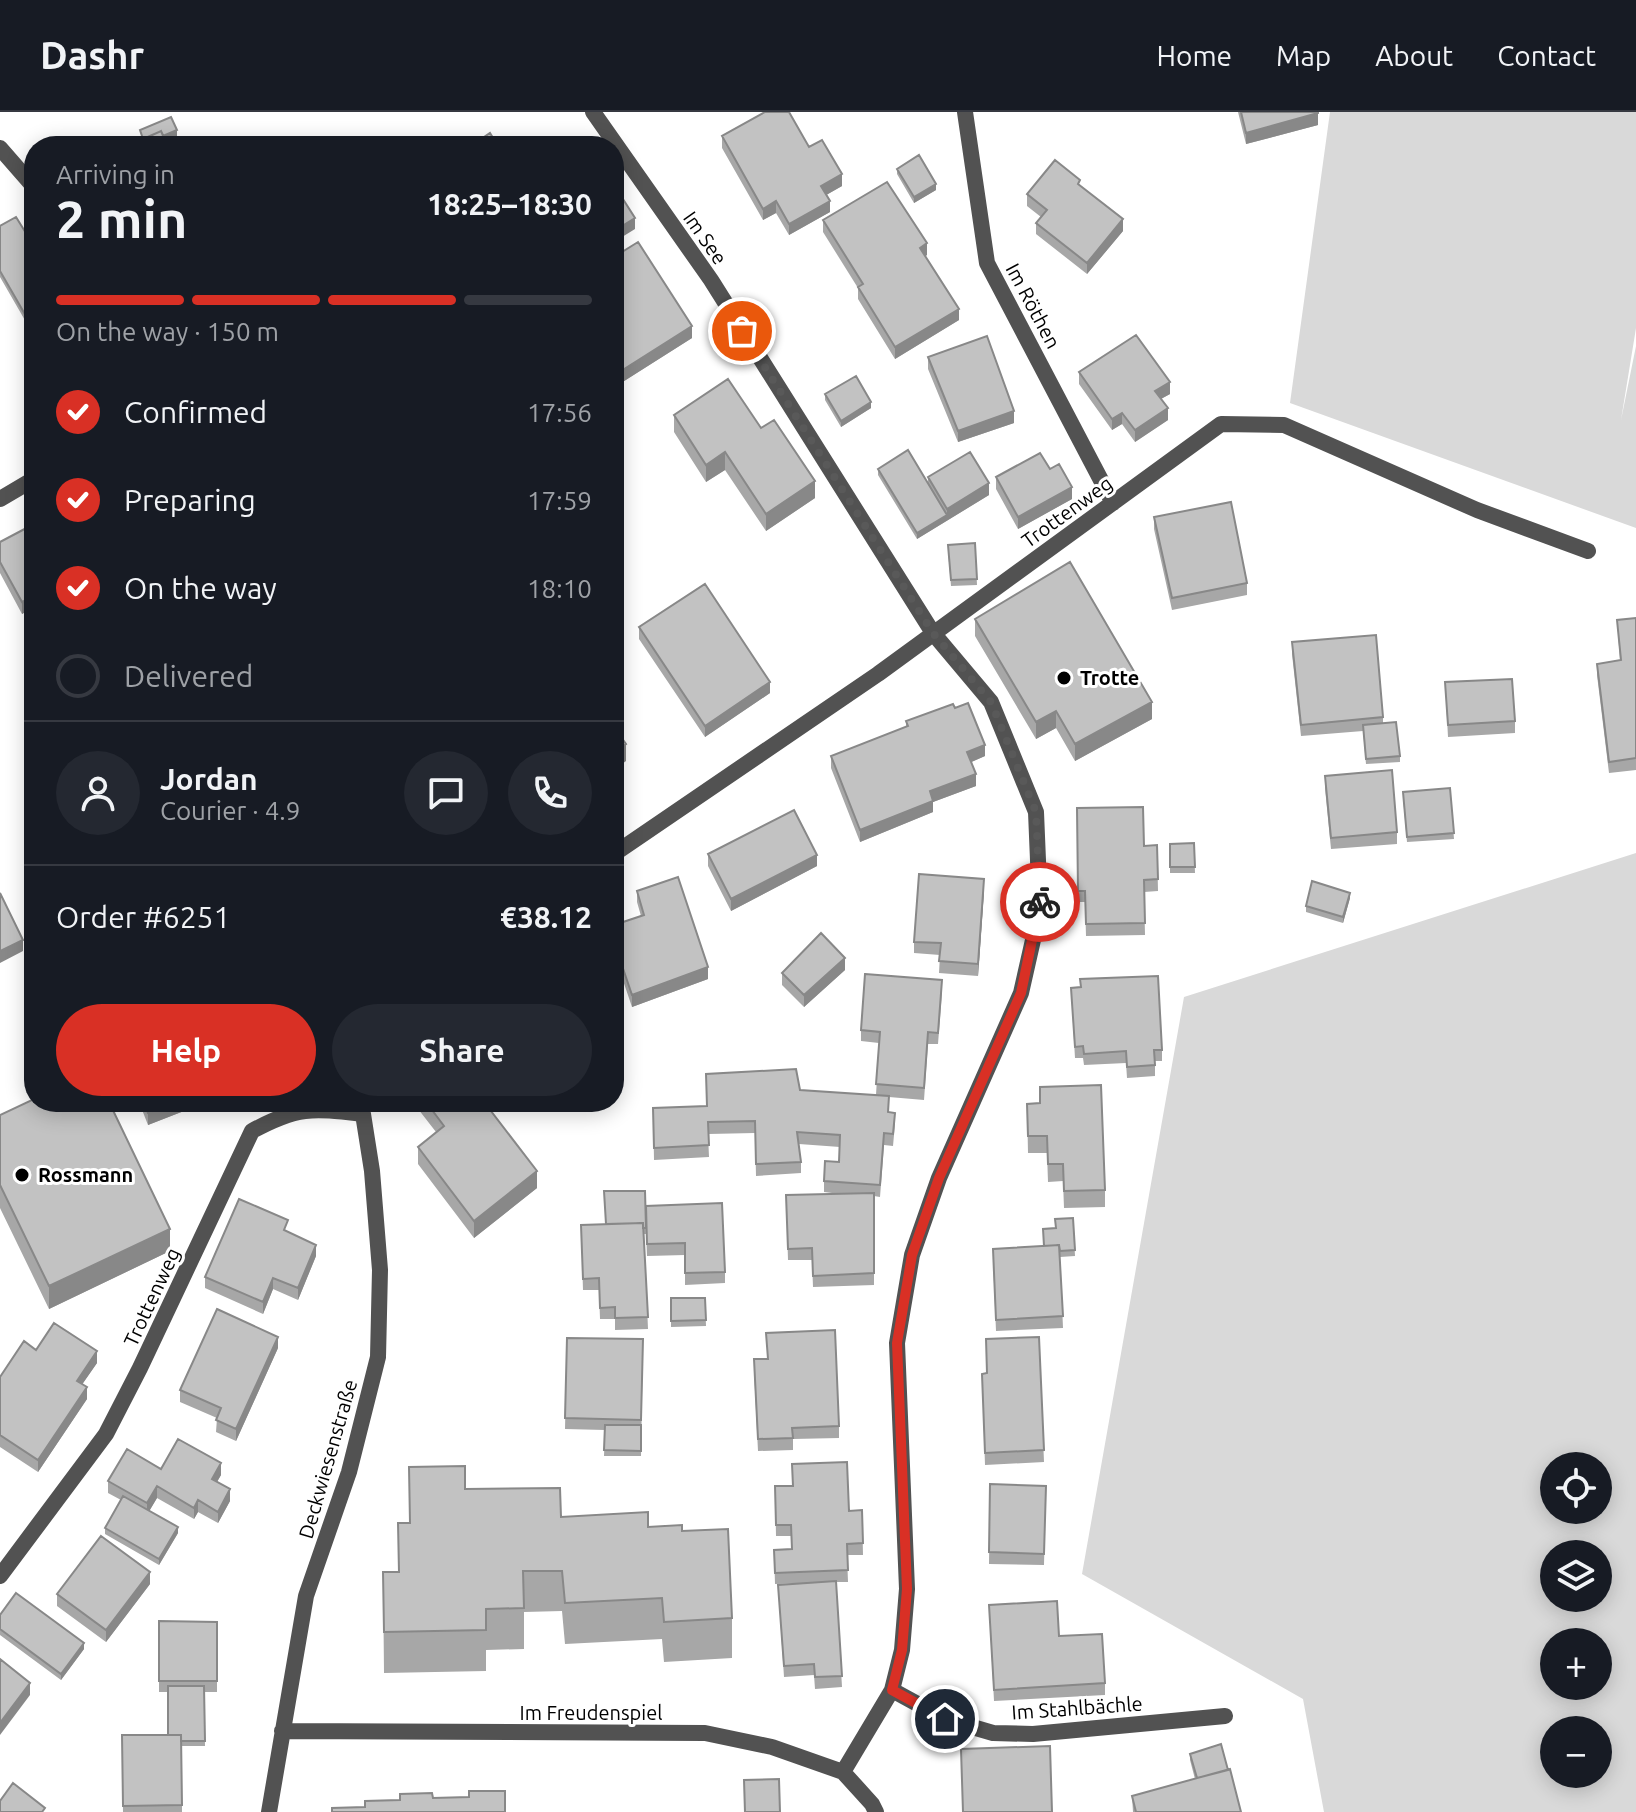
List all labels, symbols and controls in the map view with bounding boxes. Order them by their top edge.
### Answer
text: Dashr [40,34,144,76]
text: Home [1157,40,1232,71]
text: Map [1276,40,1331,71]
text: About [1375,40,1453,71]
text: Contact [1497,40,1596,71]
text: Arriving in [56,160,175,189]
text: 18:25–18:30 [427,187,592,221]
text: 2 min [56,190,187,248]
street label: Im See [679,207,732,269]
street label: Im Röthen [1001,259,1065,352]
pin [708,297,776,365]
icon: bag [720,309,764,353]
text: On the way · 150 m [56,317,279,346]
icon: check [56,390,100,434]
text: Confirmed [124,395,267,429]
text: 17:56 [527,398,592,427]
street label: Trottenweg [1017,471,1116,552]
icon: check [56,478,100,522]
text: Preparing [124,483,256,517]
text: 17:59 [527,486,592,515]
icon: check [56,566,100,610]
text: On the way [124,571,277,605]
text: 18:10 [527,574,592,603]
text: Delivered [124,659,253,693]
place label: Trotte [1080,666,1139,689]
marker: Trotte [1055,669,1073,687]
button: person [56,751,140,835]
button: chat [404,751,488,835]
button: phone [508,751,592,835]
text: Jordan [160,762,258,796]
text: Courier · 4.9 [160,796,300,825]
courier [1000,862,1080,942]
icon: bike [1018,880,1062,924]
text: Order #6251 [56,900,230,934]
text: €38.12 [500,900,592,934]
button: Help [56,1004,316,1096]
button: Share [332,1004,592,1096]
place label: Rossmann [38,1163,133,1186]
marker: Rossmann [13,1166,31,1184]
street label: Trottenweg [119,1244,184,1350]
street label: Deckwiesenstraße [294,1377,361,1541]
map controls [1540,1452,1612,1788]
button: locate [1540,1452,1612,1524]
button: layers [1540,1540,1612,1612]
button: + [1540,1628,1612,1700]
pin [911,1685,979,1753]
street label: Im Stahlbächle [1011,1691,1143,1724]
icon: home [923,1697,967,1741]
street label: Im Freudenspiel [520,1701,662,1724]
button: − [1540,1716,1612,1788]

